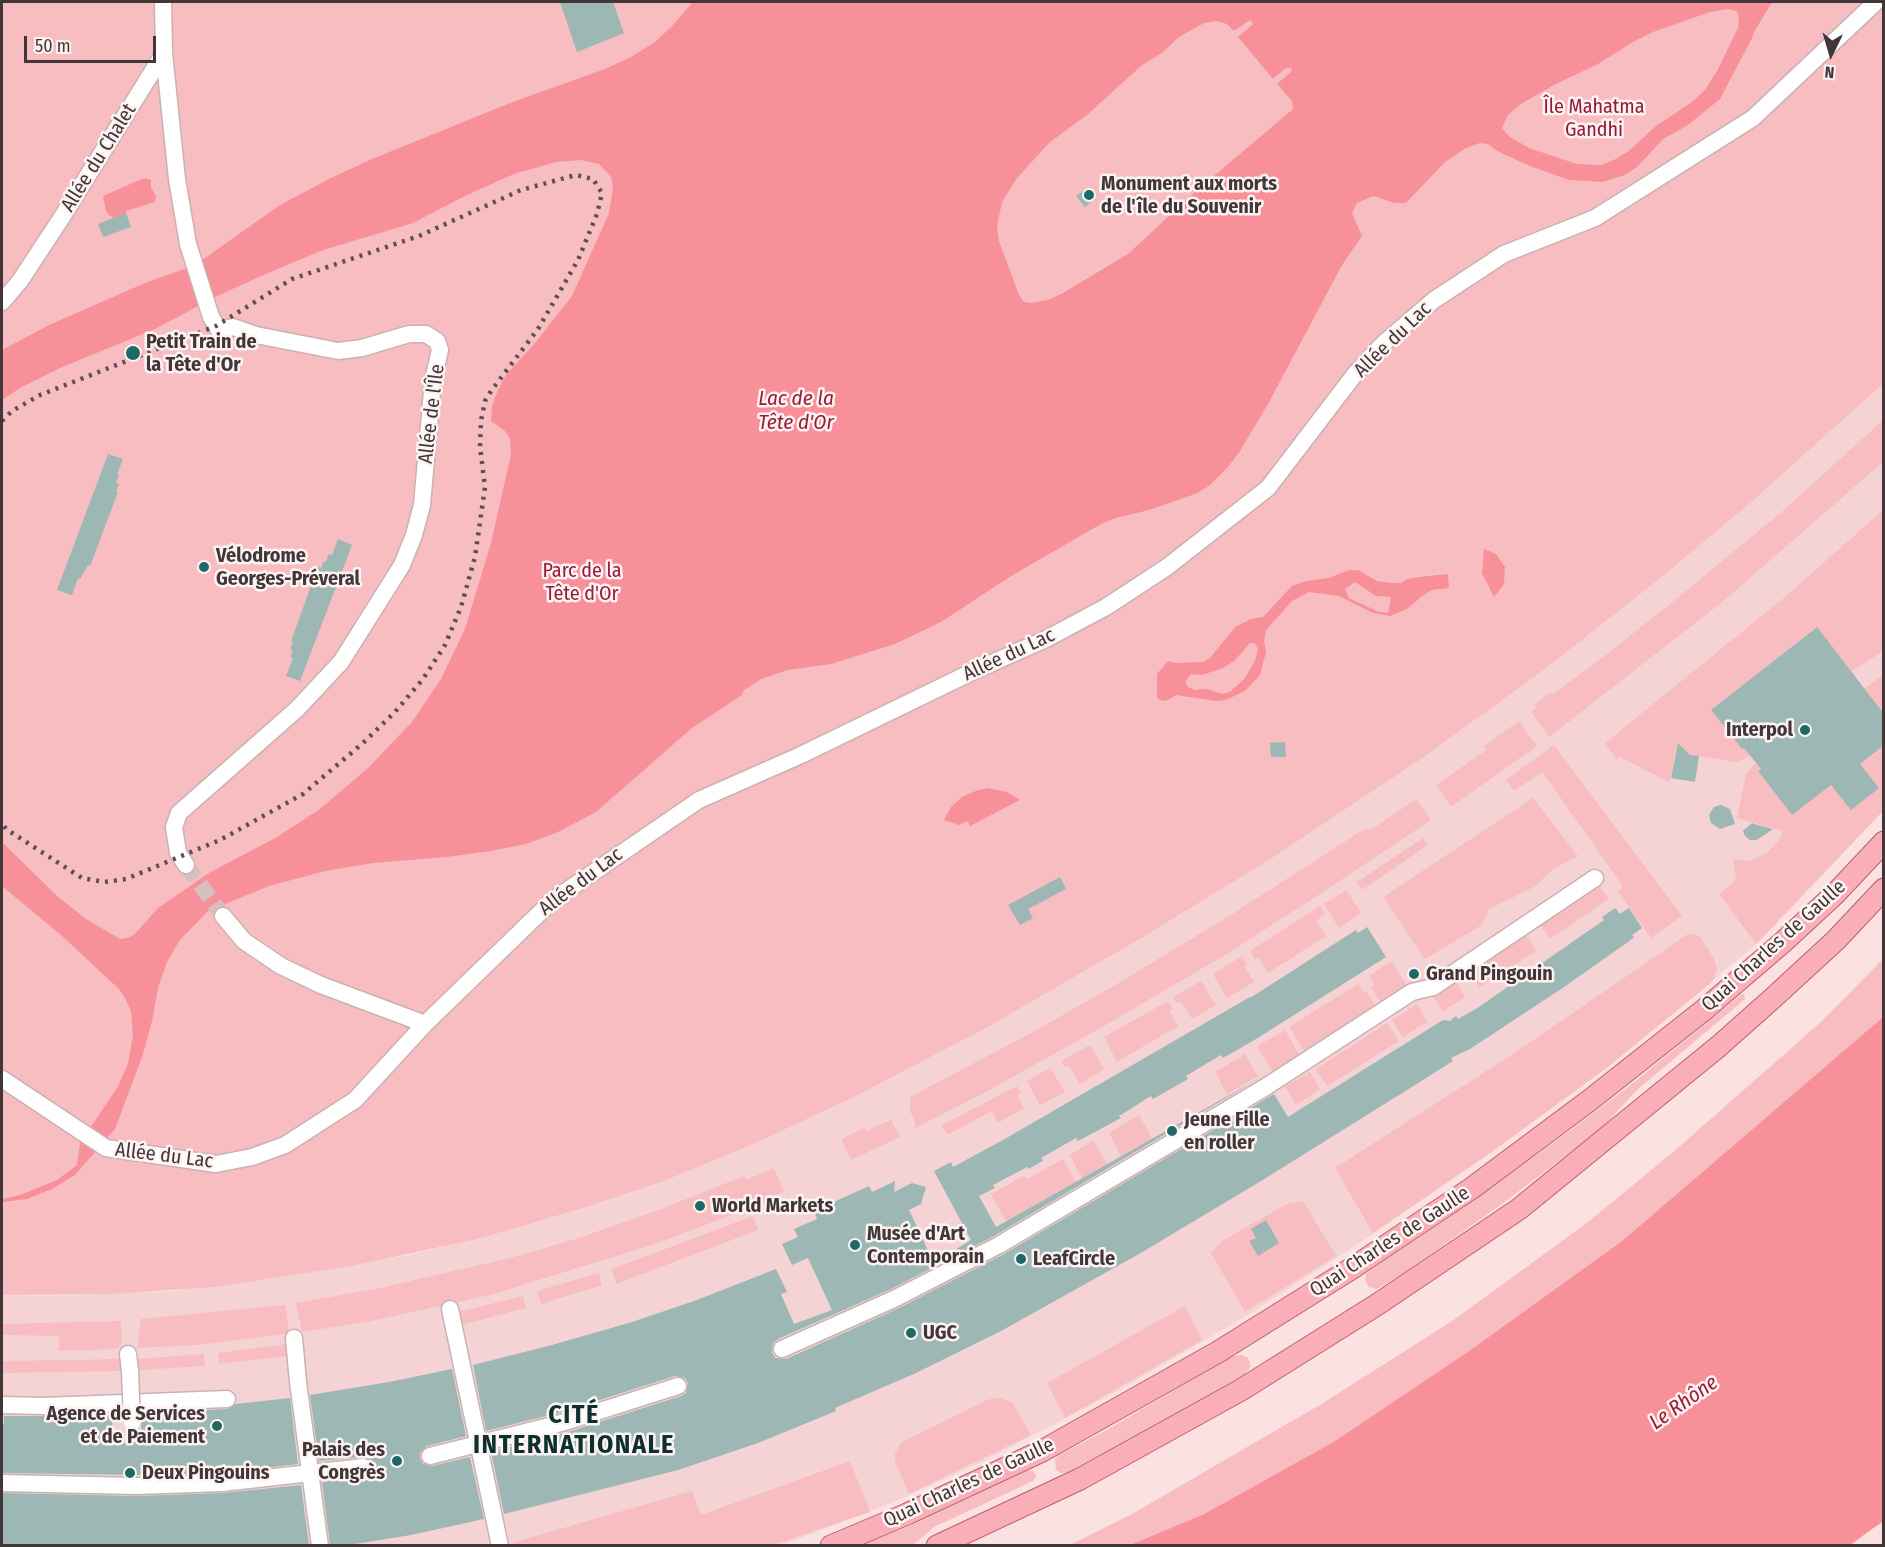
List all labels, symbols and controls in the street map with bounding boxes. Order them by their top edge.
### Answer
scale bar [27,24,159,62]
north arrow [1801,24,1861,84]
text: 50 m [35,35,71,57]
text: N [1824,63,1835,82]
park label: Île Mahatma Gandhi [1543,95,1645,142]
street label: Allée du Chalet [56,99,142,217]
place label: Monument aux morts de l'île du Souvenir [1101,172,1277,219]
marker: Monument aux morts de l'île du Souvenir [1082,188,1096,202]
street label: Allée du Lac [1349,297,1437,383]
place label: Petit Train de la Tête d'Or [146,330,257,377]
marker: Petit Train de la Tête d'Or [124,344,142,362]
street label: Allée de l'Île [414,363,450,465]
water label: Lac de la Tête d'Or [758,386,834,436]
place label: Vélodrome Georges-Préveral [216,544,360,591]
park label: Parc de la Tête d'Or [542,559,622,606]
marker: Vélodrome Georges-Préveral [197,560,211,574]
street label: Allée du Lac [959,623,1059,687]
place label: Interpol [1726,718,1793,742]
marker: Interpol [1798,723,1812,737]
street label: Allée du Lac [534,843,628,921]
street label: Quai Charles de Gaulle [1697,875,1851,1017]
place label: Grand Pingouin [1426,962,1553,986]
marker: Grand Pingouin [1407,967,1421,981]
place label: Jeune Fille en roller [1184,1108,1270,1155]
marker: Jeune Fille en roller [1165,1124,1179,1138]
street label: Allée du Lac [114,1138,214,1174]
street label: Quai Charles de Gaulle [1306,1181,1474,1303]
place label: World Markets [712,1194,833,1218]
marker: World Markets [693,1199,707,1213]
place label: Musée d'Art Contemporain [867,1222,984,1269]
marker: Musée d'Art Contemporain [848,1238,862,1252]
place label: LeafCircle [1033,1247,1115,1271]
marker: LeafCircle [1014,1252,1028,1266]
place label: UGC [923,1321,957,1345]
marker: UGC [904,1326,918,1340]
water label: Le Rhône [1645,1370,1723,1436]
district label: CITÉ INTERNATIONALE [473,1400,675,1462]
place label: Agence de Services et de Paiement [47,1402,205,1449]
marker: Agence de Services et de Paiement [210,1419,224,1433]
street label: Quai Charles de Gaulle [880,1433,1058,1533]
place label: Palais des Congrès [302,1438,385,1485]
marker: Palais des Congrès [390,1454,404,1468]
place label: Deux Pingouins [142,1461,269,1485]
marker: Deux Pingouins [123,1466,137,1480]

